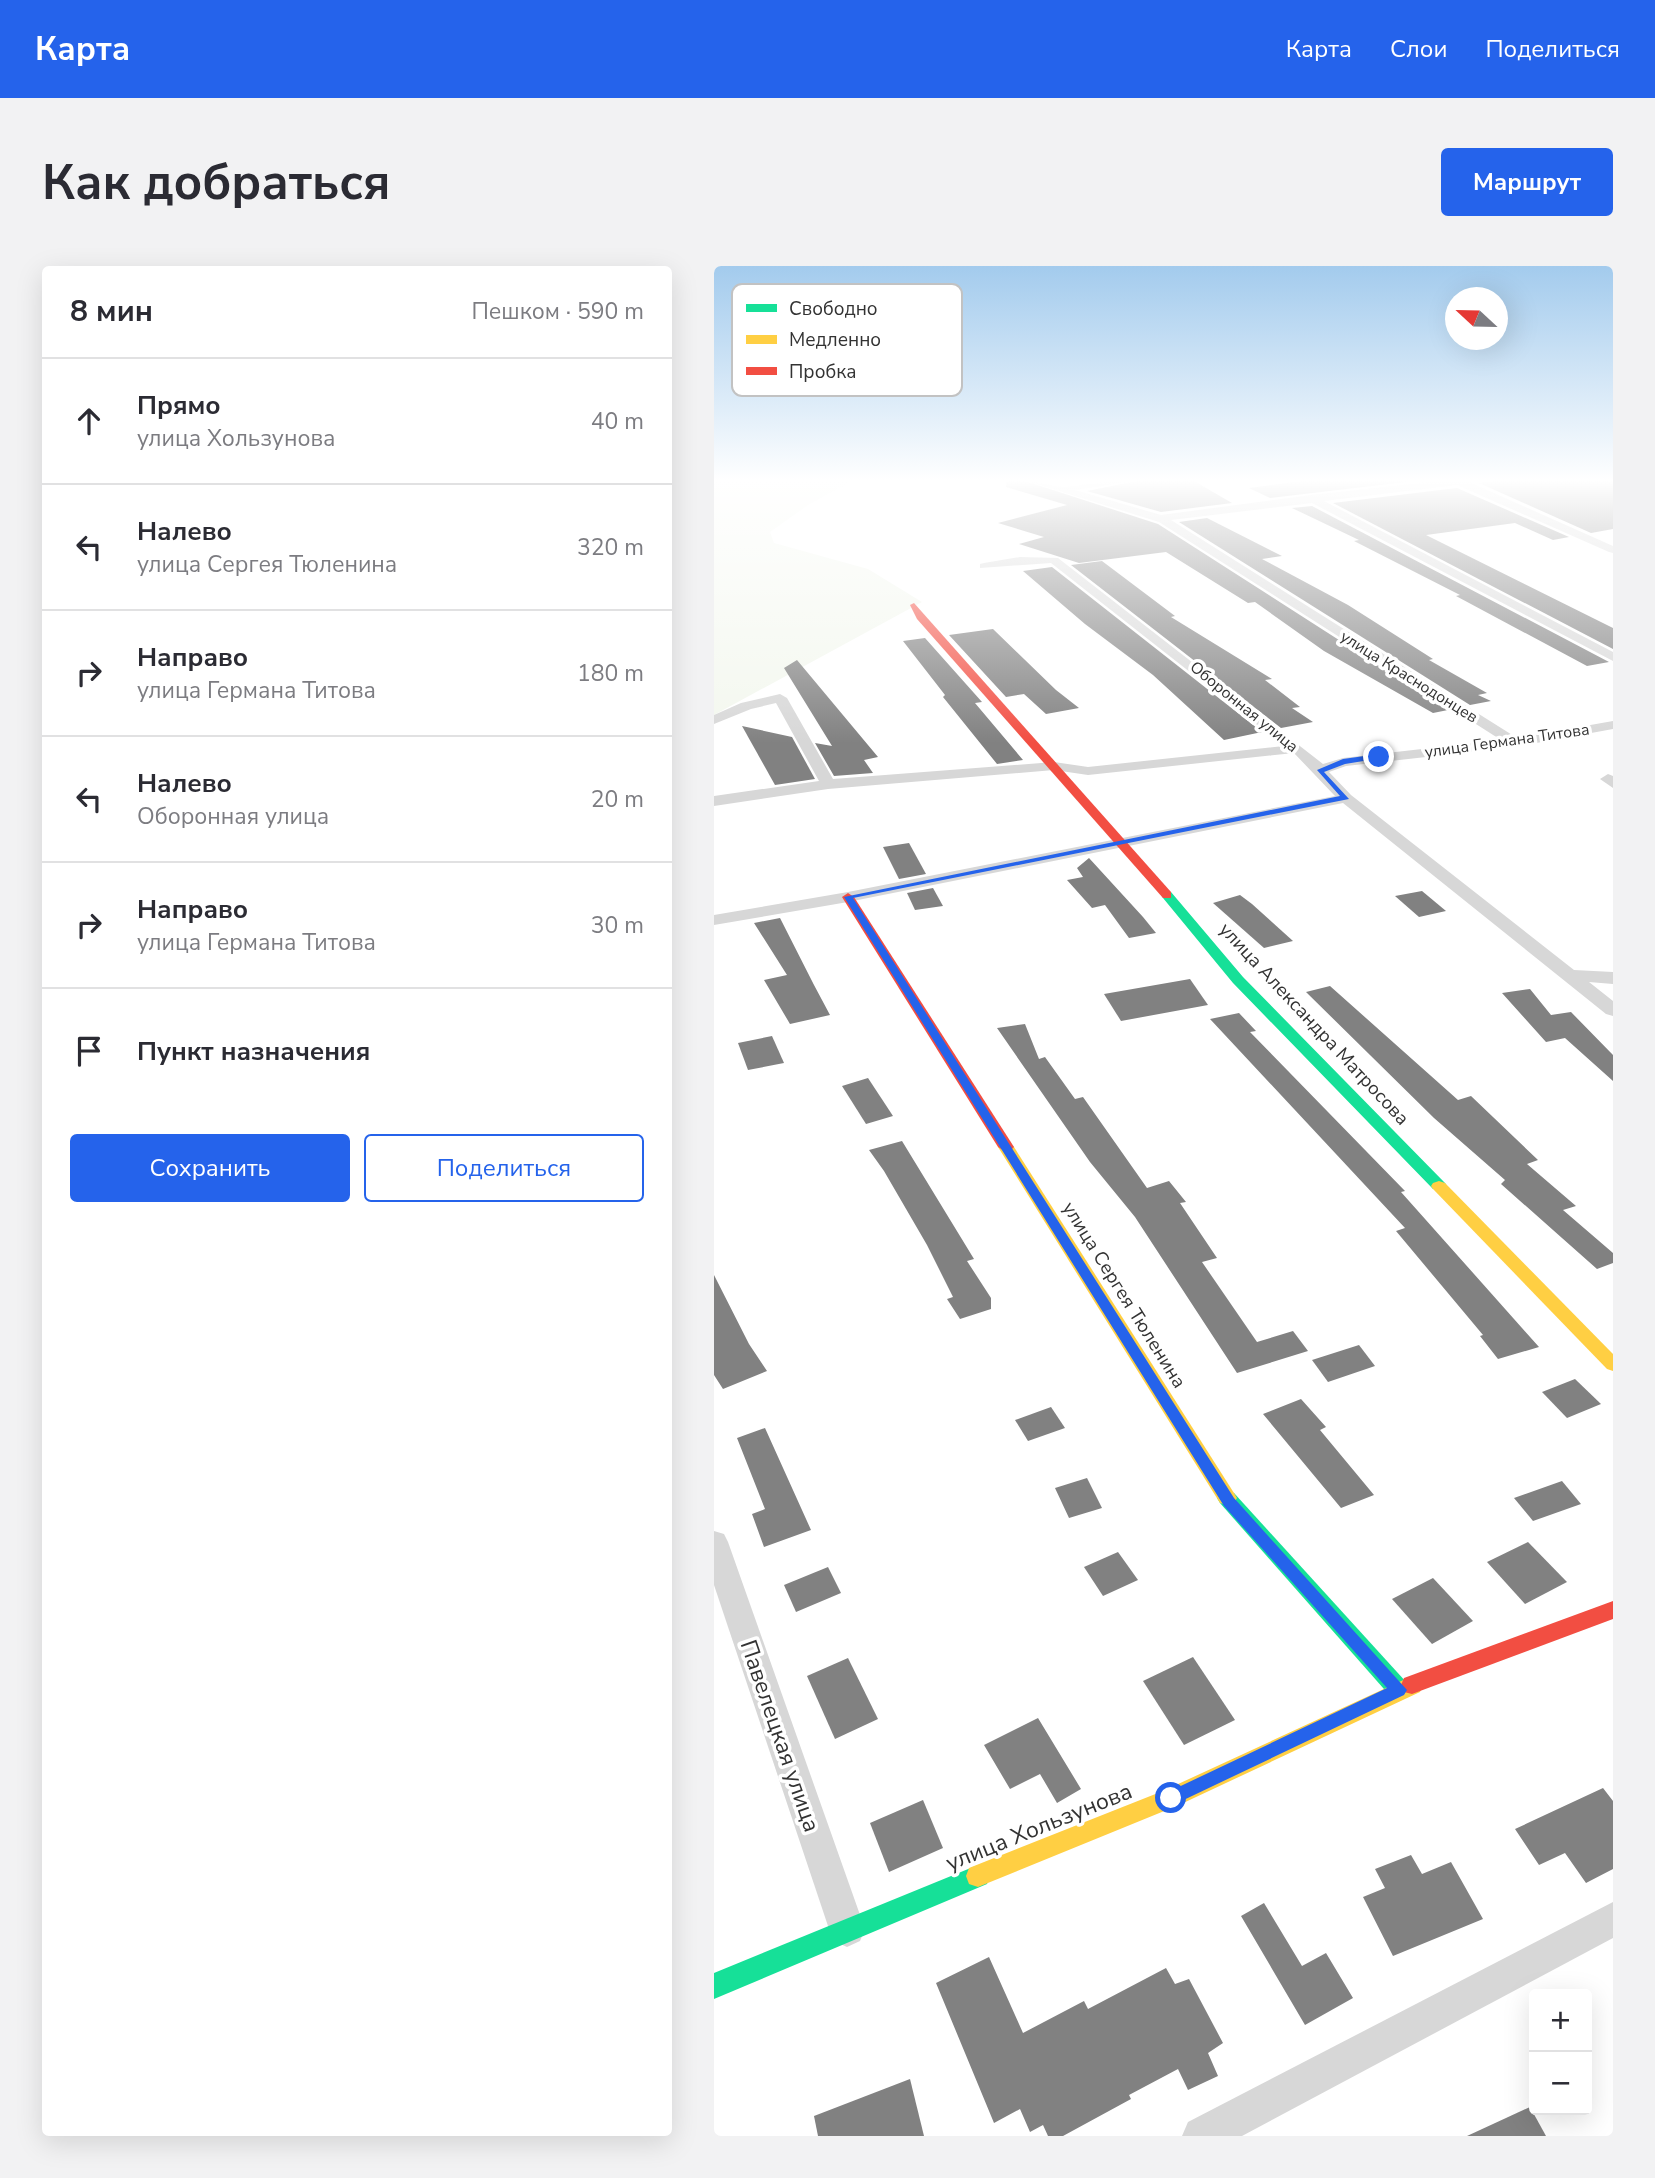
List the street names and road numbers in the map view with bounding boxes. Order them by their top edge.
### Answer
street label: улица Краснодонцев [1336,626,1482,728]
street label: Оборонная улица [1185,656,1303,758]
street label: улица Германа Титова [1423,719,1591,763]
street label: улица Александра Матросова [1213,917,1415,1131]
street label: улица Сергея Тюленина [1056,1197,1192,1393]
street label: Павелецкая улица [733,1636,827,1836]
street label: улица Хользунова [941,1775,1137,1879]

